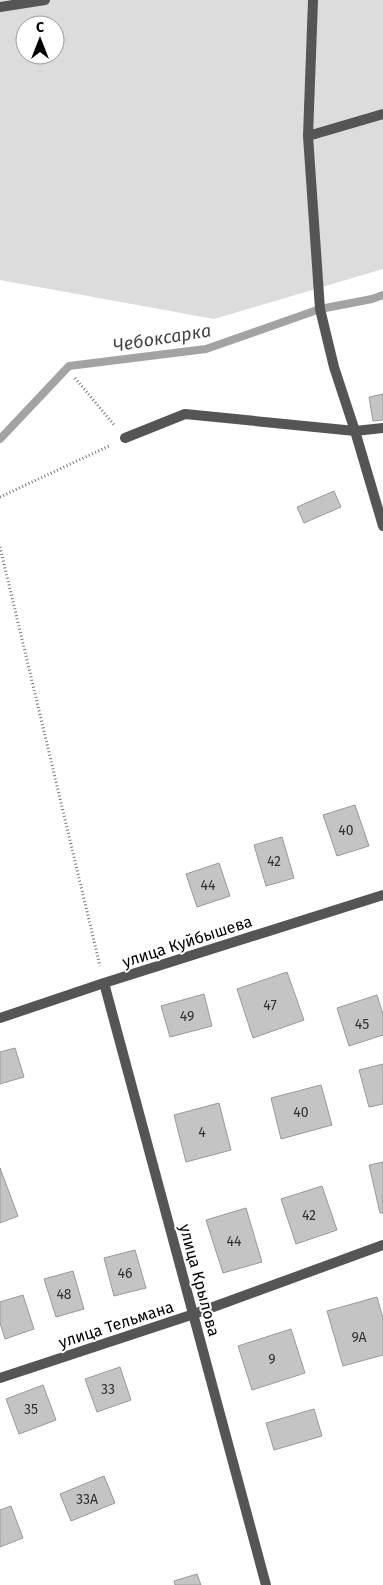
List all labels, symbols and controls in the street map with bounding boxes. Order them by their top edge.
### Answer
north arrow [15,15,65,65]
text: С [36,19,44,36]
water label: Чебоксарка [111,319,213,357]
house number: 40 [338,822,354,839]
house number: 42 [267,853,281,870]
house number: 44 [201,877,216,894]
street label: улица Куйбышева [120,911,255,971]
house number: 47 [263,997,277,1014]
house number: 49 [180,1008,194,1025]
house number: 45 [355,1016,369,1033]
house number: 40 [293,1104,309,1121]
house number: 4 [198,1124,206,1141]
house number: 42 [302,1207,316,1224]
street label: улица Крылова [175,1222,224,1338]
house number: 44 [227,1233,242,1250]
house number: 46 [118,1265,132,1282]
house number: 48 [56,1286,72,1303]
street label: улица Тельмана [56,1297,176,1352]
house number: 9А [351,1329,367,1346]
house number: 9 [268,1351,276,1368]
house number: 33 [101,1381,115,1398]
house number: 35 [24,1401,38,1418]
house number: 33А [76,1491,98,1508]

